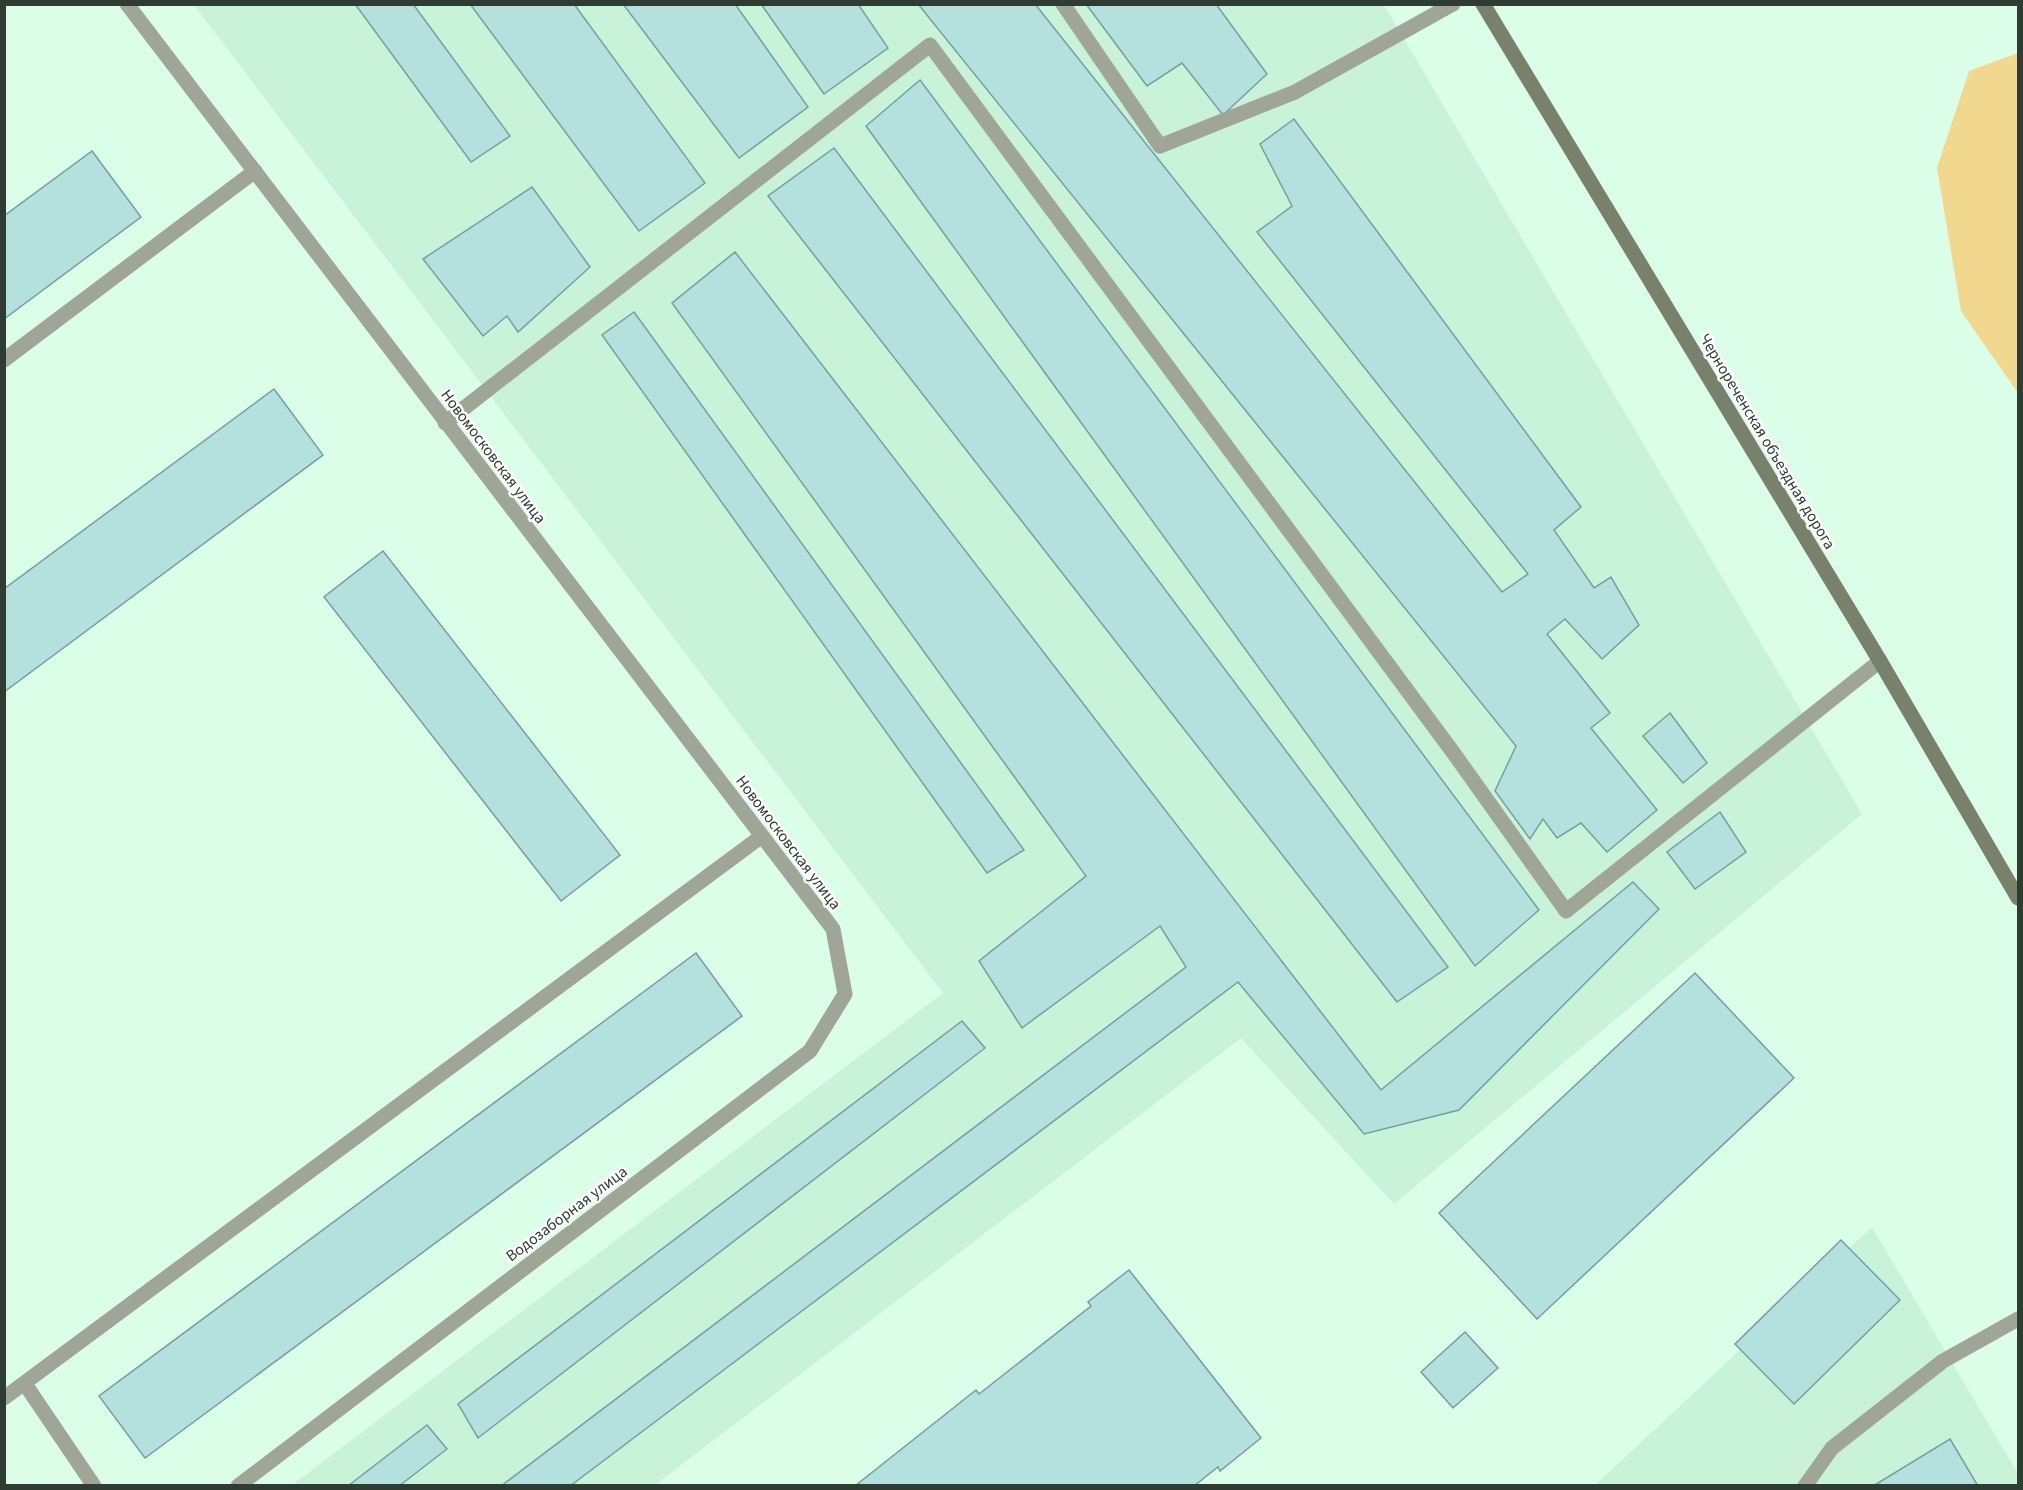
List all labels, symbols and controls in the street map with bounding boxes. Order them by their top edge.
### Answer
street label: Чернореченская объездная дорога [1694,330,1840,553]
street label: Новомосковская улица [435,385,551,528]
street label: Новомосковская улица [730,771,846,914]
street label: Водозаборная улица [501,1161,632,1267]

